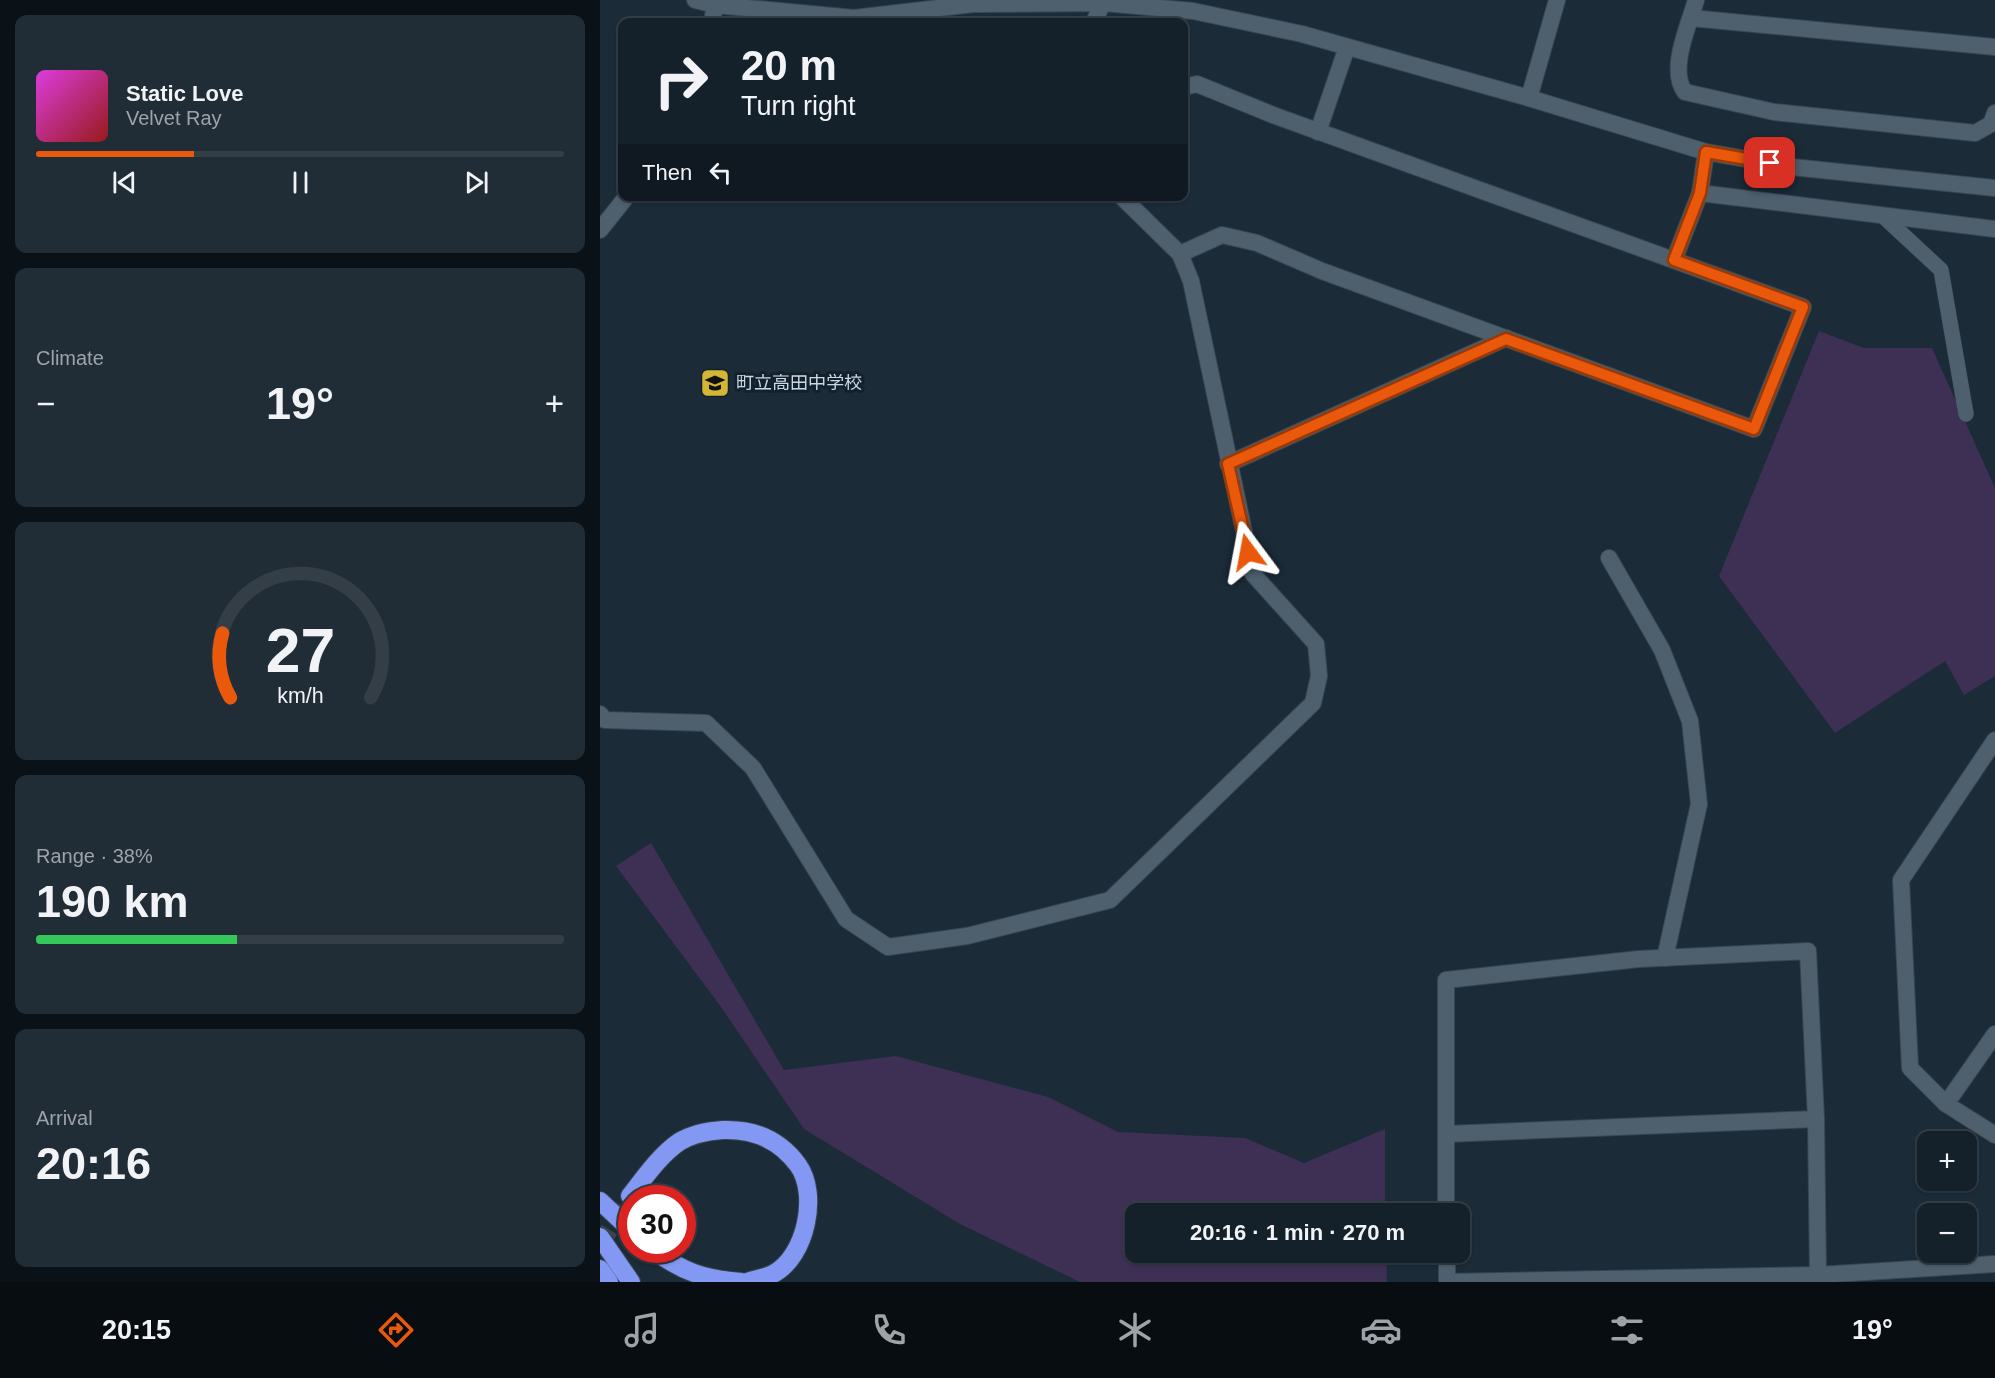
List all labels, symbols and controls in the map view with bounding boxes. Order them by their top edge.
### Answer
icon: right [642,42,720,120]
text: 20 m [741,42,837,89]
text: Static Love [126,81,243,106]
text: Turn right [741,91,856,121]
text: Velvet Ray [126,107,222,129]
pin [1744,137,1795,188]
icon: arrive [1753,146,1786,179]
icon: left [704,156,737,189]
text: Then [642,160,692,185]
icon: previous [108,166,141,199]
icon: pause [284,166,317,199]
icon: next [460,166,493,199]
text: Climate [36,347,104,369]
school or university icon: 町立高田中学校 [699,367,731,399]
place label: 町立高田中学校 [736,373,862,393]
text: 19° [266,378,334,429]
text: − [36,385,55,422]
text: + [545,385,564,422]
position arrow [1216,520,1280,584]
text: 27 [265,616,335,685]
text: km/h [277,684,323,708]
text: Range · 38% [36,845,153,867]
text: 190 km [36,876,189,927]
text: Arrival [36,1107,93,1129]
map controls [1917,1131,1977,1263]
button: + [1917,1131,1977,1191]
text: 20:16 [36,1138,151,1189]
speed limit sign: 30 [618,1185,696,1263]
button: − [1917,1203,1977,1263]
text: 20:16 · 1 min · 270 m [1190,1220,1405,1245]
icon: directions [375,1309,417,1351]
icon: music [621,1309,663,1351]
icon: phone [868,1309,910,1351]
icon: climate [1114,1309,1156,1351]
icon: car [1360,1309,1402,1351]
icon: filters [1606,1309,1648,1351]
text: 20:15 [102,1315,171,1345]
text: 19° [1852,1315,1893,1345]

